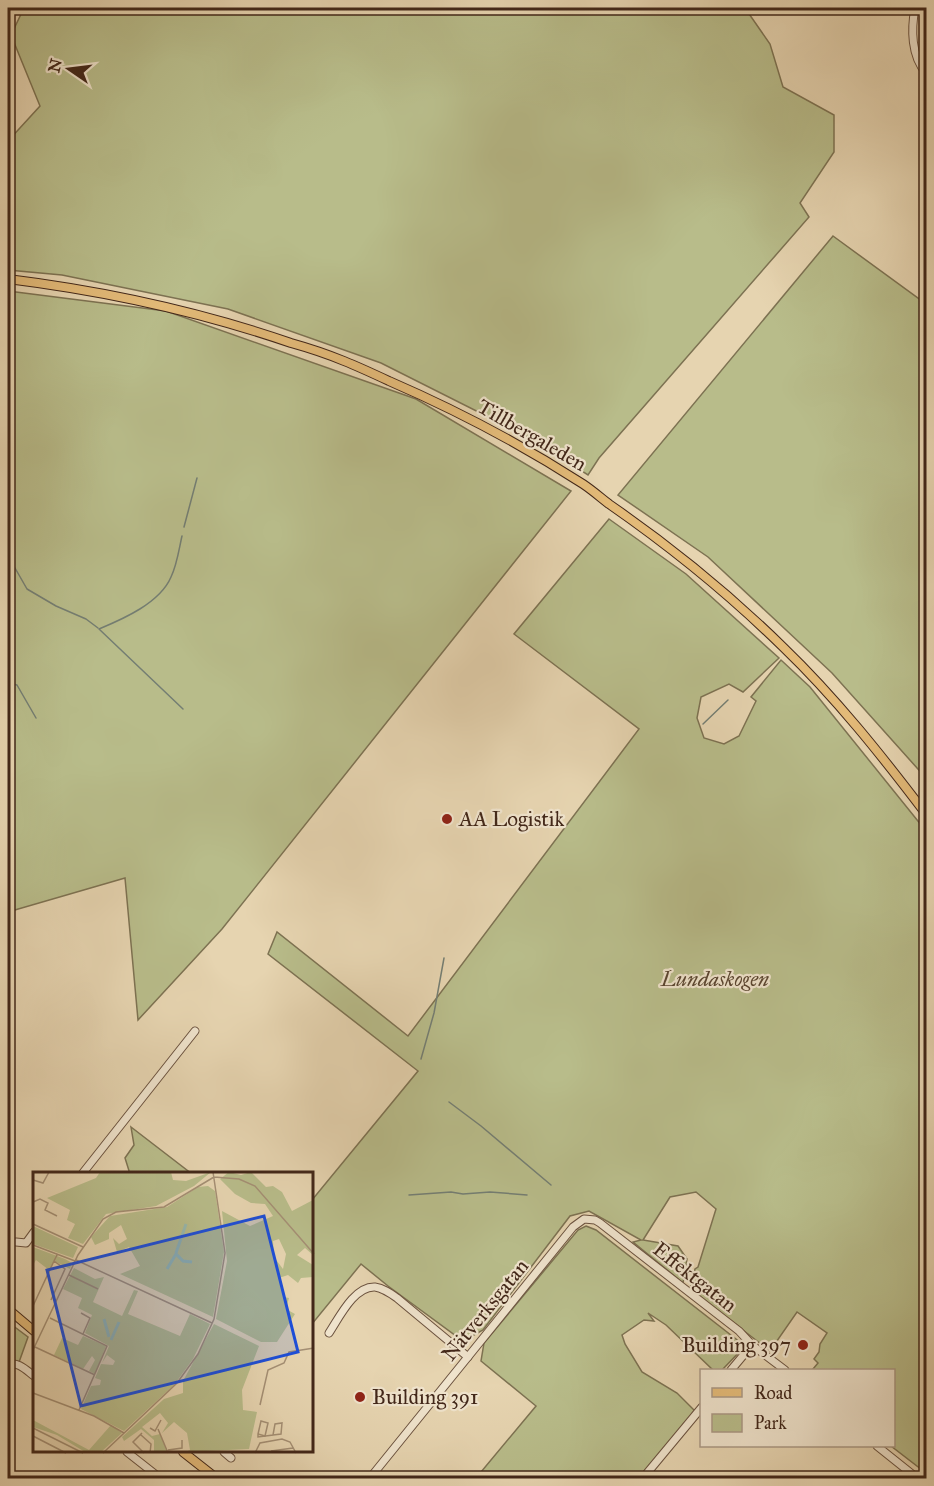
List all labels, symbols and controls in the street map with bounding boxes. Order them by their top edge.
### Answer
north arrow [39,39,99,99]
text: N [44,56,66,74]
street label: Tillbergaleden [473,393,591,477]
place label: AA Logistik [458,806,564,832]
marker: AA Logistik [440,812,454,826]
park label: Lundaskogen [660,966,769,992]
inset map [33,1172,314,1453]
street label: Effektgatan [648,1236,742,1318]
street label: Nätverksgatan [436,1254,534,1366]
place label: Building 397 [682,1332,791,1358]
marker: Building 397 [796,1338,810,1352]
legend [700,1369,895,1447]
text: Road [754,1382,792,1404]
place label: Building 391 [372,1384,478,1410]
marker: Building 391 [353,1390,367,1404]
text: Park [754,1412,787,1434]

